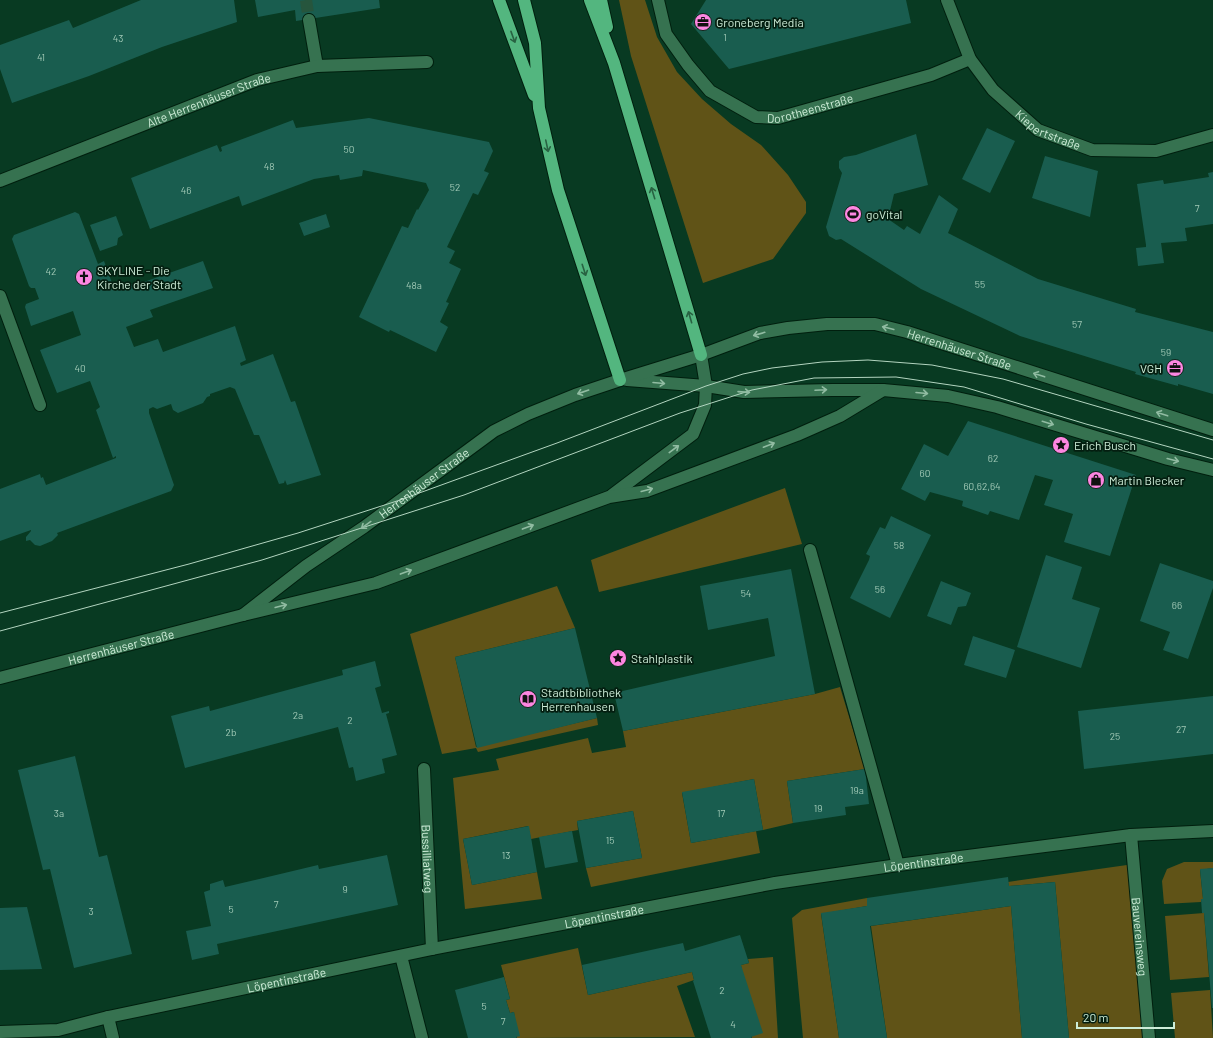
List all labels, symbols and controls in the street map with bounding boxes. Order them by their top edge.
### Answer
office icon: Groneberg Media [693,12,713,32]
place label: Groneberg Media [716,15,804,29]
one-way arrow [509,30,517,42]
house number: 1 [723,31,727,43]
house number: 43 [113,32,123,44]
house number: 41 [37,51,45,63]
street label: Alte Herrenhäuser Straße [145,70,272,130]
street label: Dorotheenstraße [767,90,854,125]
street label: Kiepertstraße [1013,107,1083,152]
one-way arrow [544,139,552,152]
house number: 50 [344,143,354,155]
house number: 48 [264,160,274,172]
house number: 52 [450,181,460,193]
house number: 46 [181,184,191,196]
one-way arrow [649,186,656,199]
house number: 7 [1195,202,1200,214]
sports icon: goVital [843,204,863,224]
place label: goVital [866,207,902,221]
place label: SKYLINE - Die Kirche der Stadt [97,263,181,291]
one-way arrow [581,264,589,276]
house number: 42 [46,265,56,277]
church icon: SKYLINE - Die Kirche der Stadt [74,267,94,287]
house number: 55 [975,278,985,290]
house number: 48a [406,279,422,291]
one-way arrow [686,311,693,324]
house number: 57 [1072,318,1082,330]
one-way arrow [882,323,895,331]
street label: Herrenhäuser Straße [906,326,1013,372]
one-way arrow [753,331,766,338]
house number: 59 [1161,346,1171,358]
office icon: VGH [1165,358,1185,378]
place label: VGH [1140,361,1162,375]
house number: 40 [74,362,86,374]
one-way arrow [1032,371,1045,378]
one-way arrow [652,379,665,386]
one-way arrow [814,387,827,394]
one-way arrow [737,388,750,395]
one-way arrow [577,389,589,397]
one-way arrow [915,390,928,397]
one-way arrow [1156,410,1169,417]
one-way arrow [1042,420,1055,427]
place icon: Erich Busch [1051,435,1071,455]
place label: Erich Busch [1074,438,1136,452]
one-way arrow [763,440,775,448]
street label: Herrenhäuser Straße [376,445,472,521]
one-way arrow [669,445,680,453]
house number: 62 [988,452,998,464]
one-way arrow [1166,457,1179,464]
house number: 60 [920,467,930,479]
shop icon: Martin Blecker [1086,470,1106,490]
place label: Martin Blecker [1109,473,1185,487]
house number: 60,62,64 [963,480,1001,492]
one-way arrow [641,486,654,493]
one-way arrow [361,521,372,529]
one-way arrow [521,522,533,530]
house number: 58 [894,539,904,551]
one-way arrow [400,568,413,575]
house number: 56 [875,583,885,595]
house number: 54 [741,587,751,599]
house number: 66 [1172,599,1182,611]
one-way arrow [274,602,287,610]
street label: Herrenhäuser Straße [67,626,175,667]
place icon: Stahlplastik [608,648,628,668]
place label: Stahlplastik [631,651,692,665]
place label: Stadtbibliothek Herrenhausen [541,685,621,713]
library icon: Stadtbibliothek Herrenhausen [518,689,538,709]
house number: 2a [293,709,303,721]
house number: 2 [347,714,353,726]
house number: 27 [1176,723,1186,735]
house number: 2b [226,726,236,738]
house number: 25 [1110,730,1120,742]
house number: 19a [850,784,864,796]
house number: 19 [814,802,822,814]
house number: 3a [54,807,64,819]
house number: 17 [717,807,725,819]
street label: Bussilliatweg [419,824,437,893]
house number: 15 [606,834,614,846]
house number: 13 [502,849,510,861]
street label: Löpentinstraße [883,850,964,874]
house number: 9 [342,883,348,895]
street label: Bauvereinsweg [1130,897,1150,977]
house number: 7 [274,898,279,910]
street label: Löpentinstraße [563,901,645,930]
house number: 5 [228,903,234,915]
house number: 3 [88,905,94,917]
street label: Löpentinstraße [246,964,327,995]
house number: 2 [719,984,725,996]
house number: 5 [481,1000,487,1012]
scale bar [1077,1004,1174,1030]
text: 20 m [1083,1010,1109,1024]
house number: 7 [501,1015,506,1027]
house number: 4 [730,1018,736,1030]

